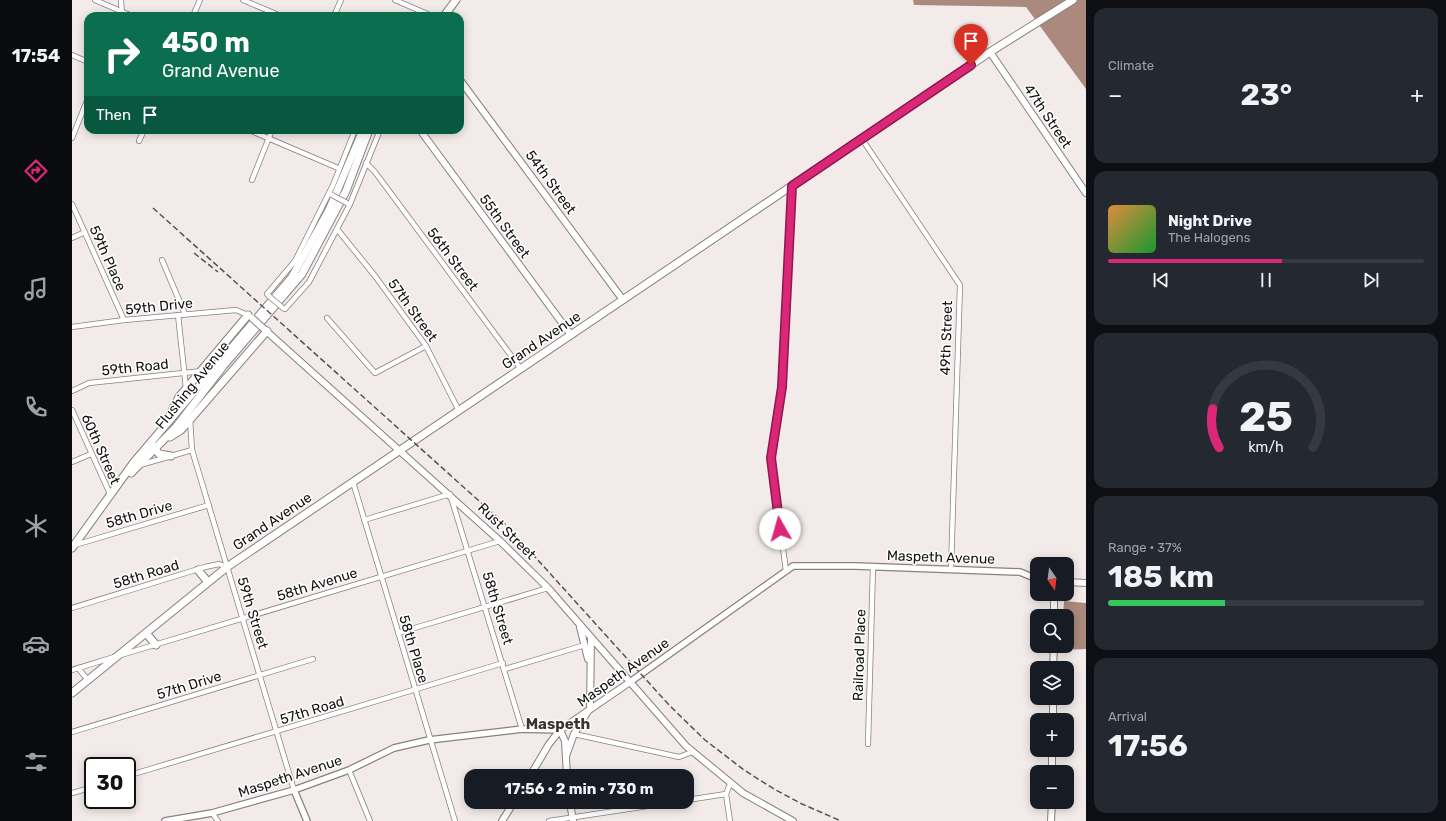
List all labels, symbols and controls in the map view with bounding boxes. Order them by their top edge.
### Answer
pin [954,24,988,65]
text: 450 m [162,26,250,59]
icon: right [96,28,148,80]
icon: arrive [960,30,982,52]
text: 17:54 [12,45,60,67]
text: Climate [1108,58,1154,73]
text: Grand Avenue [162,60,279,82]
text: 23° [1240,77,1292,113]
street label: 47th Street [1020,81,1075,152]
text: − [1108,82,1122,109]
text: + [1410,82,1424,109]
icon: arrive [139,104,161,126]
text: Then [96,106,131,124]
street label: 54th Street [522,147,580,218]
icon: directions [22,157,50,185]
street label: 55th Street [476,191,534,262]
text: Night Drive [1168,212,1252,230]
street label: 59th Place [86,223,130,294]
street label: 56th Street [423,224,482,295]
text: The Halogens [1168,230,1250,245]
icon: previous [1150,269,1172,291]
icon: pause [1255,269,1277,291]
icon: next [1360,269,1382,291]
icon: music [22,275,50,303]
street label: 57th Street [384,276,441,345]
street label: 59th Drive [124,294,194,318]
street label: 49th Street [937,300,956,376]
street label: Grand Avenue [499,308,584,373]
street label: Flushing Avenue [152,338,233,433]
street label: 59th Road [101,356,169,379]
text: 25 [1239,392,1293,441]
icon: phone [22,393,50,421]
street label: 60th Street [77,411,124,488]
text: km/h [1248,439,1284,456]
street label: Grand Avenue [230,489,315,554]
street label: 58th Drive [104,497,174,532]
street label: Rust Street [474,500,540,564]
position arrow [759,508,801,550]
icon: climate [22,512,50,540]
text: Range · 37% [1108,540,1182,555]
street label: Maspeth Avenue [887,547,996,568]
street label: 58th Road [111,556,181,593]
north arrow [1030,557,1074,601]
map controls [1030,557,1074,809]
text: 185 km [1108,559,1214,595]
street label: 58th Avenue [275,564,360,605]
street label: 58th Street [478,570,517,647]
street label: 59th Street [233,575,272,652]
street label: Railroad Place [849,609,870,701]
button: search [1030,609,1074,653]
street label: 58th Place [395,613,432,685]
icon: car [22,630,50,658]
street label: Maspeth Avenue [574,634,673,710]
button: layers [1030,661,1074,705]
street label: 57th Drive [155,668,224,703]
street label: 57th Road [278,693,346,728]
text: Arrival [1108,709,1147,724]
button: + [1030,713,1074,757]
district label: Maspeth [526,715,590,733]
text: 17:56 [1108,728,1188,764]
icon: filters [22,748,50,776]
street label: Maspeth Avenue [236,752,344,801]
speed limit sign: 30 [84,757,136,809]
button: − [1030,765,1074,809]
text: 17:56 · 2 min · 730 m [505,780,653,798]

